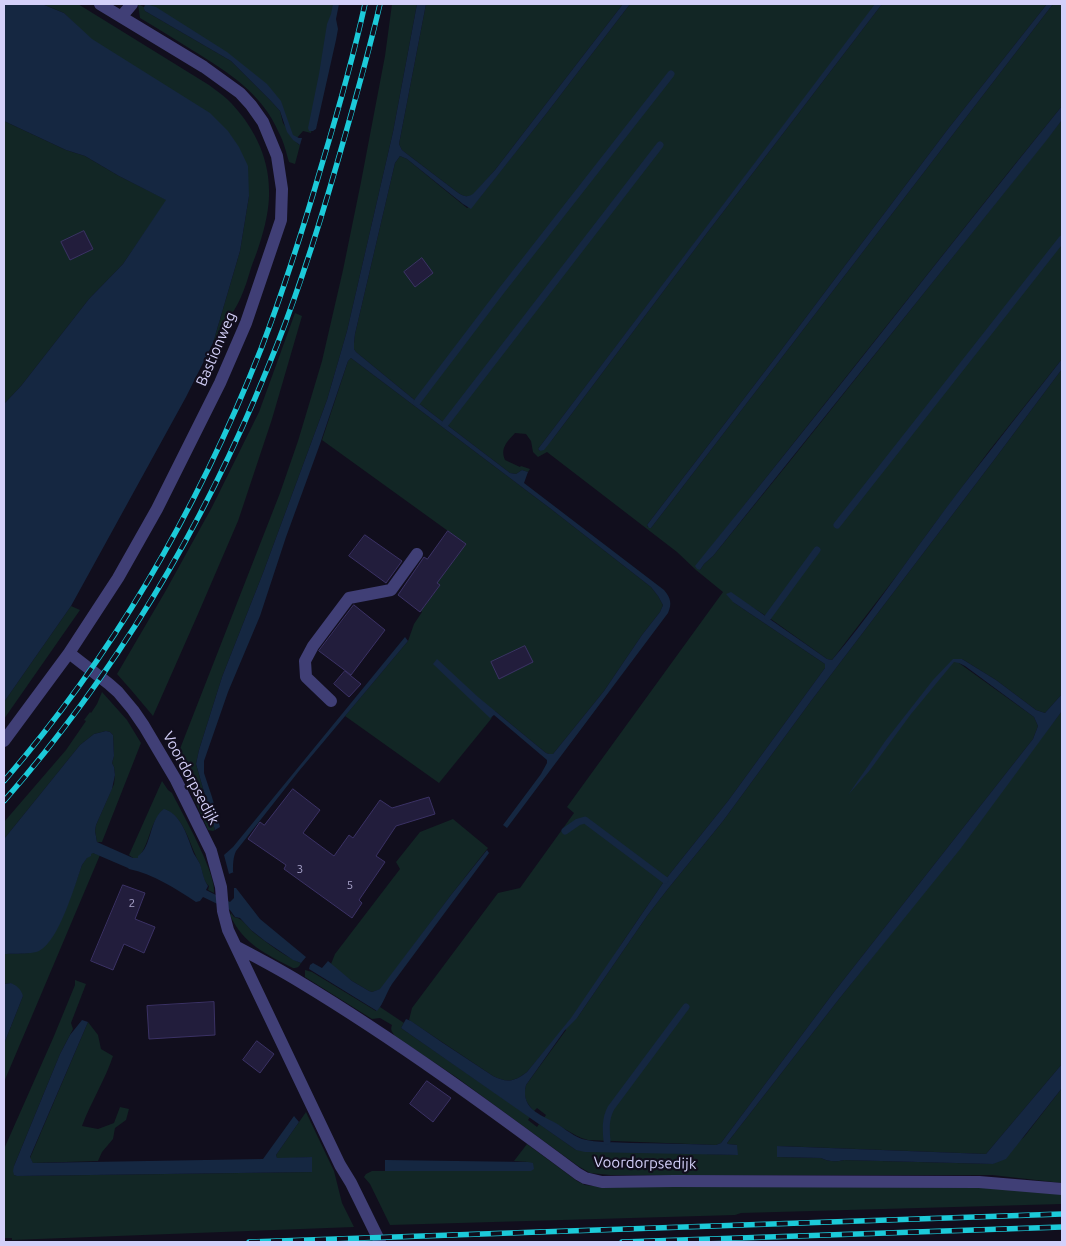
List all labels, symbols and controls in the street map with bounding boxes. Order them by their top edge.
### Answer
street label: Bastionweg [192,309,240,389]
street label: Voordorpsedijk [159,728,223,828]
house number: 3 [297,862,303,876]
house number: 5 [347,878,353,892]
house number: 2 [129,896,135,910]
street label: Voordorpsedijk [594,1153,696,1173]

